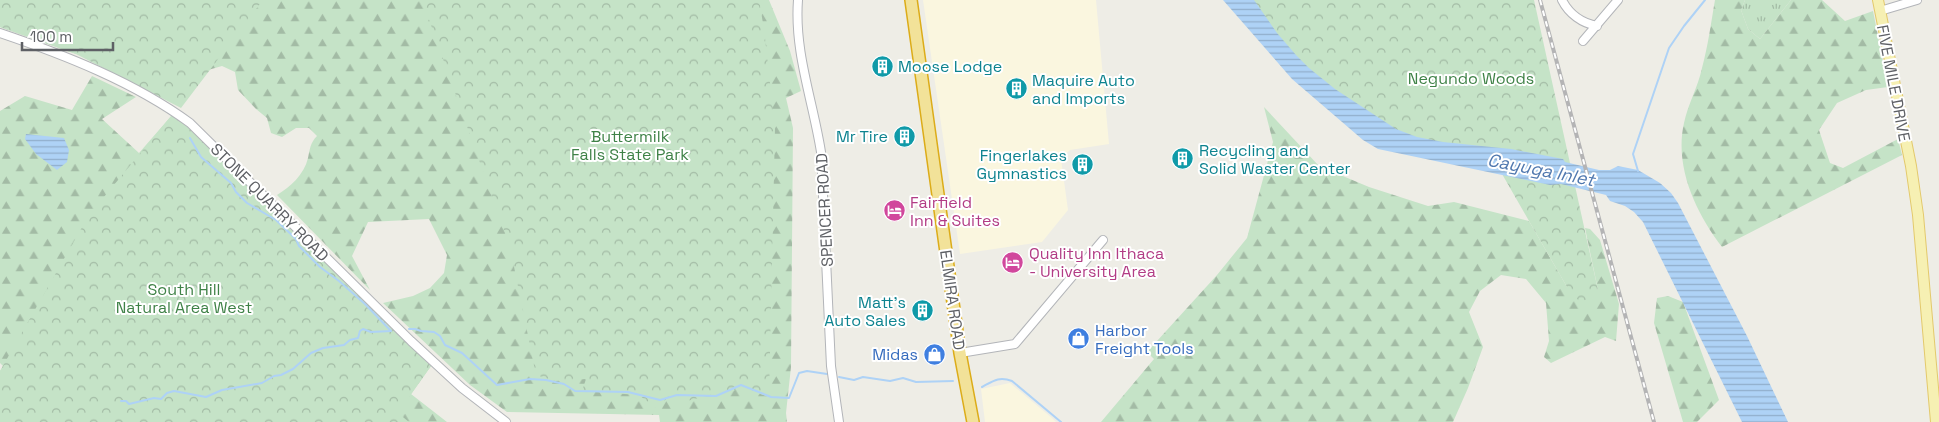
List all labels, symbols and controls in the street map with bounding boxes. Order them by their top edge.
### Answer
scale bar [22,20,114,52]
street label: FIVE MILE DRIVE [1872,23,1915,143]
text: 100 m [30,27,72,46]
building icon: Moose Lodge [870,54,894,78]
place label: Moose Lodge [898,56,1002,77]
park label: Negundo Woods [1408,68,1534,89]
place label: Maquire Auto and Imports [1032,70,1135,109]
building icon: Maquire Auto and Imports [1004,77,1028,101]
building icon: Mr Tire [892,124,916,148]
park label: Buttermilk Falls State Park [571,126,689,165]
place label: Mr Tire [836,126,888,147]
street label: STONE QUARRY ROAD [206,139,333,266]
place label: Recycling and Solid Waster Center [1199,140,1351,179]
place label: Fingerlakes Gymnastics [976,145,1067,184]
building icon: Recycling and Solid Waster Center [1171,147,1195,171]
water label: Cayuga Inlet [1486,148,1598,191]
building icon: Fingerlakes Gymnastics [1071,152,1095,176]
street label: SPENCER ROAD [811,153,838,267]
place label: Fairfield Inn & Suites [910,192,1000,231]
hotel icon: Fairfield Inn & Suites [882,199,906,223]
place label: Quality Inn Ithaca - University Area [1029,243,1164,282]
street label: ELMIRA ROAD [935,249,970,351]
hotel icon: Quality Inn Ithaca - University Area [1001,250,1025,274]
park label: South Hill Natural Area West [116,279,252,318]
place label: Matt's Auto Sales [824,292,906,331]
building icon: Matt's Auto Sales [910,299,934,323]
place label: Harbor Freight Tools [1095,320,1194,359]
shop icon: Harbor Freight Tools [1067,327,1091,351]
shop icon: Midas [922,342,946,366]
place label: Midas [872,344,918,365]

